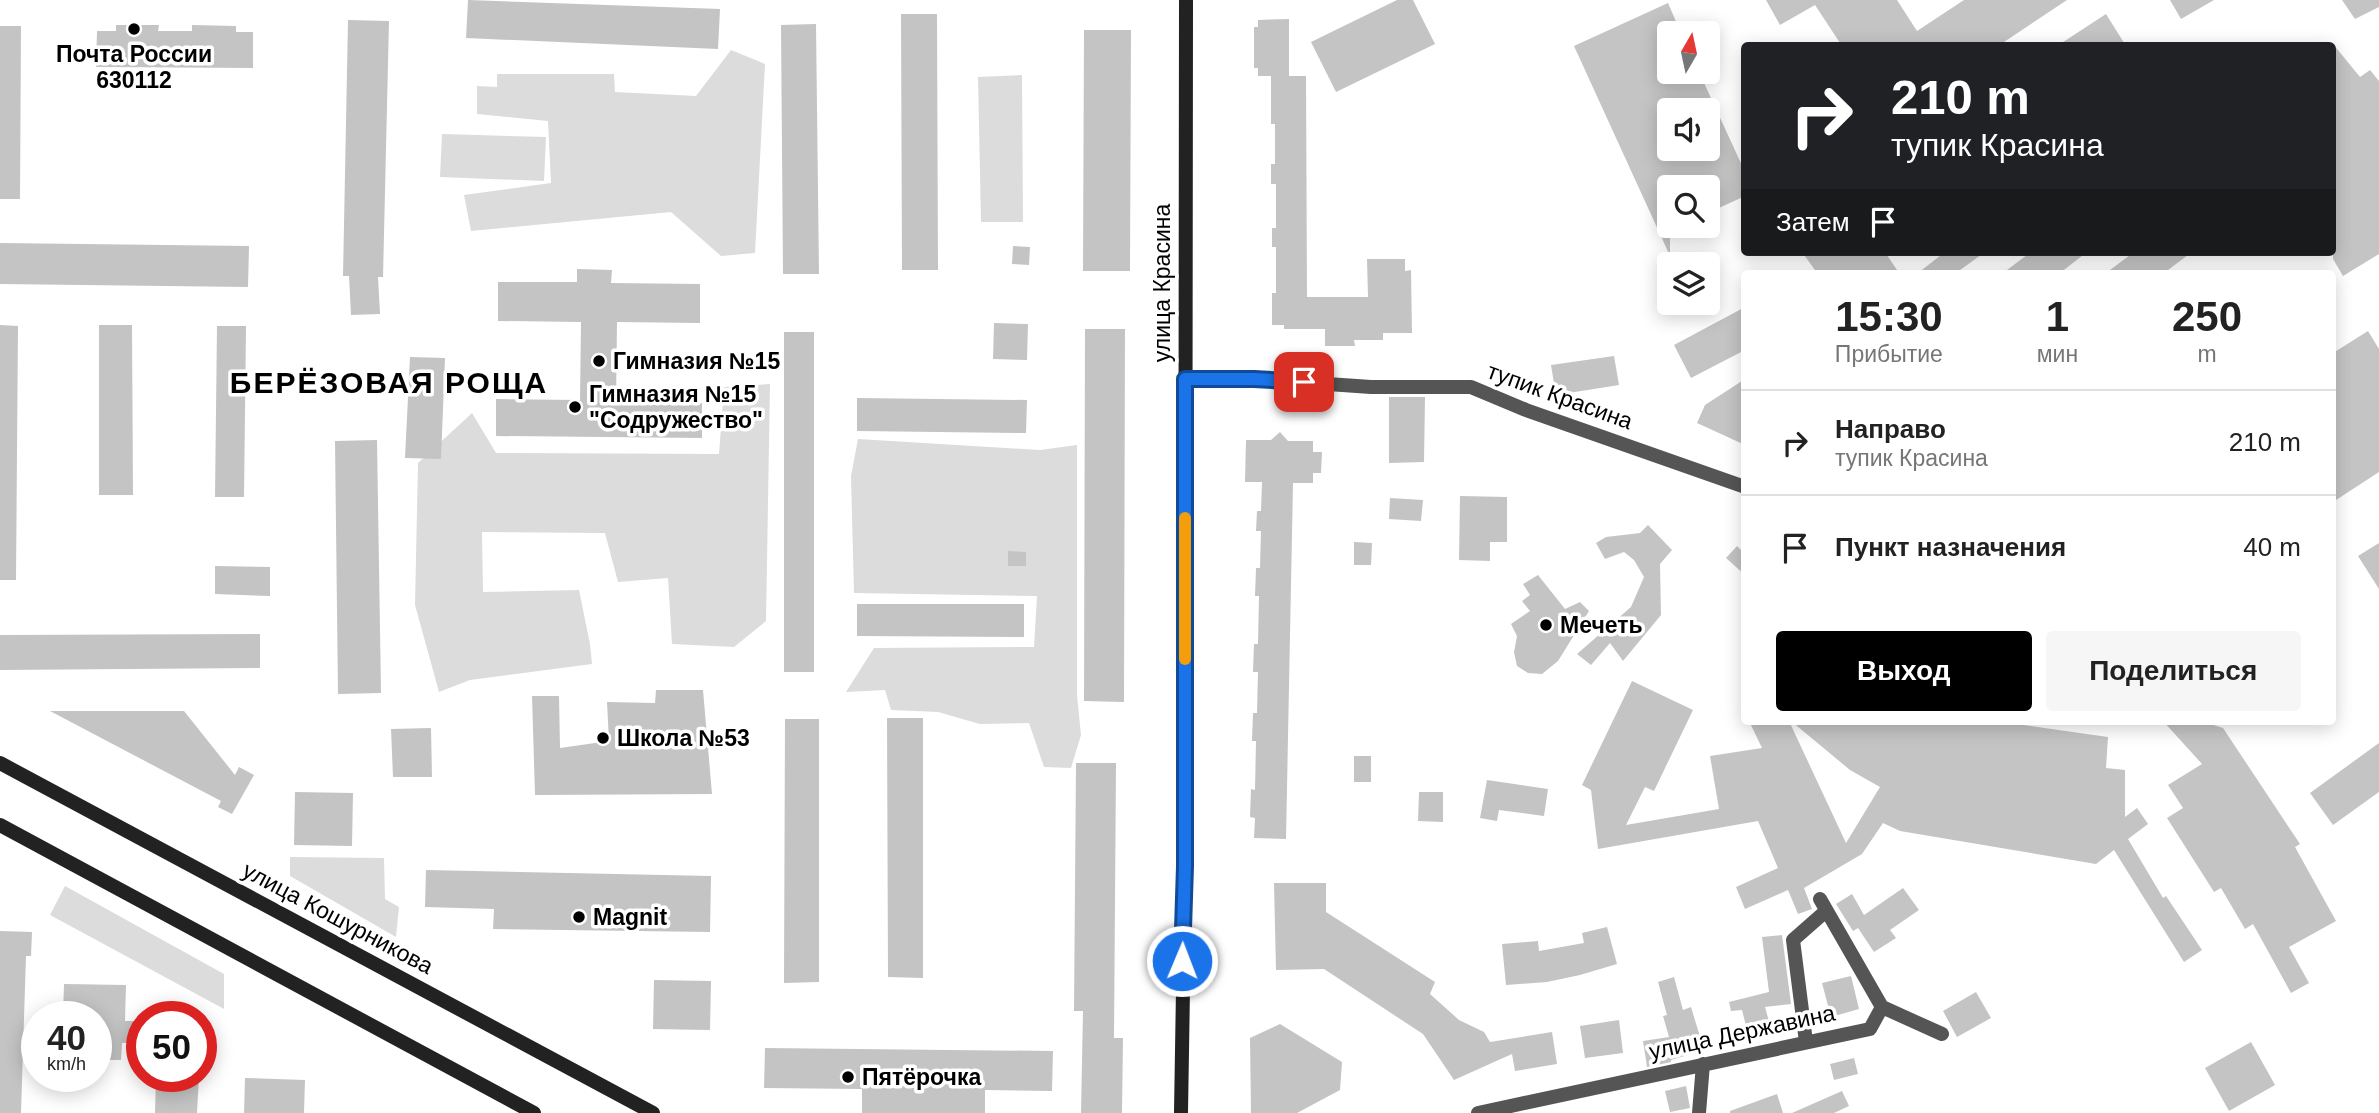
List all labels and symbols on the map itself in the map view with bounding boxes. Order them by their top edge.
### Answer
marker: Почта России 630112 [126,21,142,37]
north arrow [1657,21,1720,84]
place label: Почта России 630112 [56,41,212,93]
street label: улица Красина [1149,204,1175,362]
place label: Гимназия №15 [613,348,780,374]
pin [1274,352,1334,412]
marker: Гимназия №15 [591,353,607,369]
street label: тупик Красина [1484,358,1636,434]
district label: БЕРЁЗОВАЯ РОЩА [230,366,548,399]
place label: Гимназия №15 "Содружество" [589,381,763,433]
marker: Гимназия №15 "Содружество" [567,399,583,415]
place label: Мечеть [1560,612,1643,638]
marker: Мечеть [1538,617,1554,633]
place label: Школа №53 [617,725,750,751]
marker: Школа №53 [595,730,611,746]
street label: улица Кошурникова [238,857,438,979]
place label: Magnit [593,904,667,930]
marker: Magnit [571,909,587,925]
position arrow [1145,924,1219,998]
street label: улица Державина [1647,1000,1838,1064]
speed limit sign: 50 [126,1001,217,1092]
place label: Пятёрочка [862,1064,981,1090]
marker: Пятёрочка [840,1069,856,1085]

